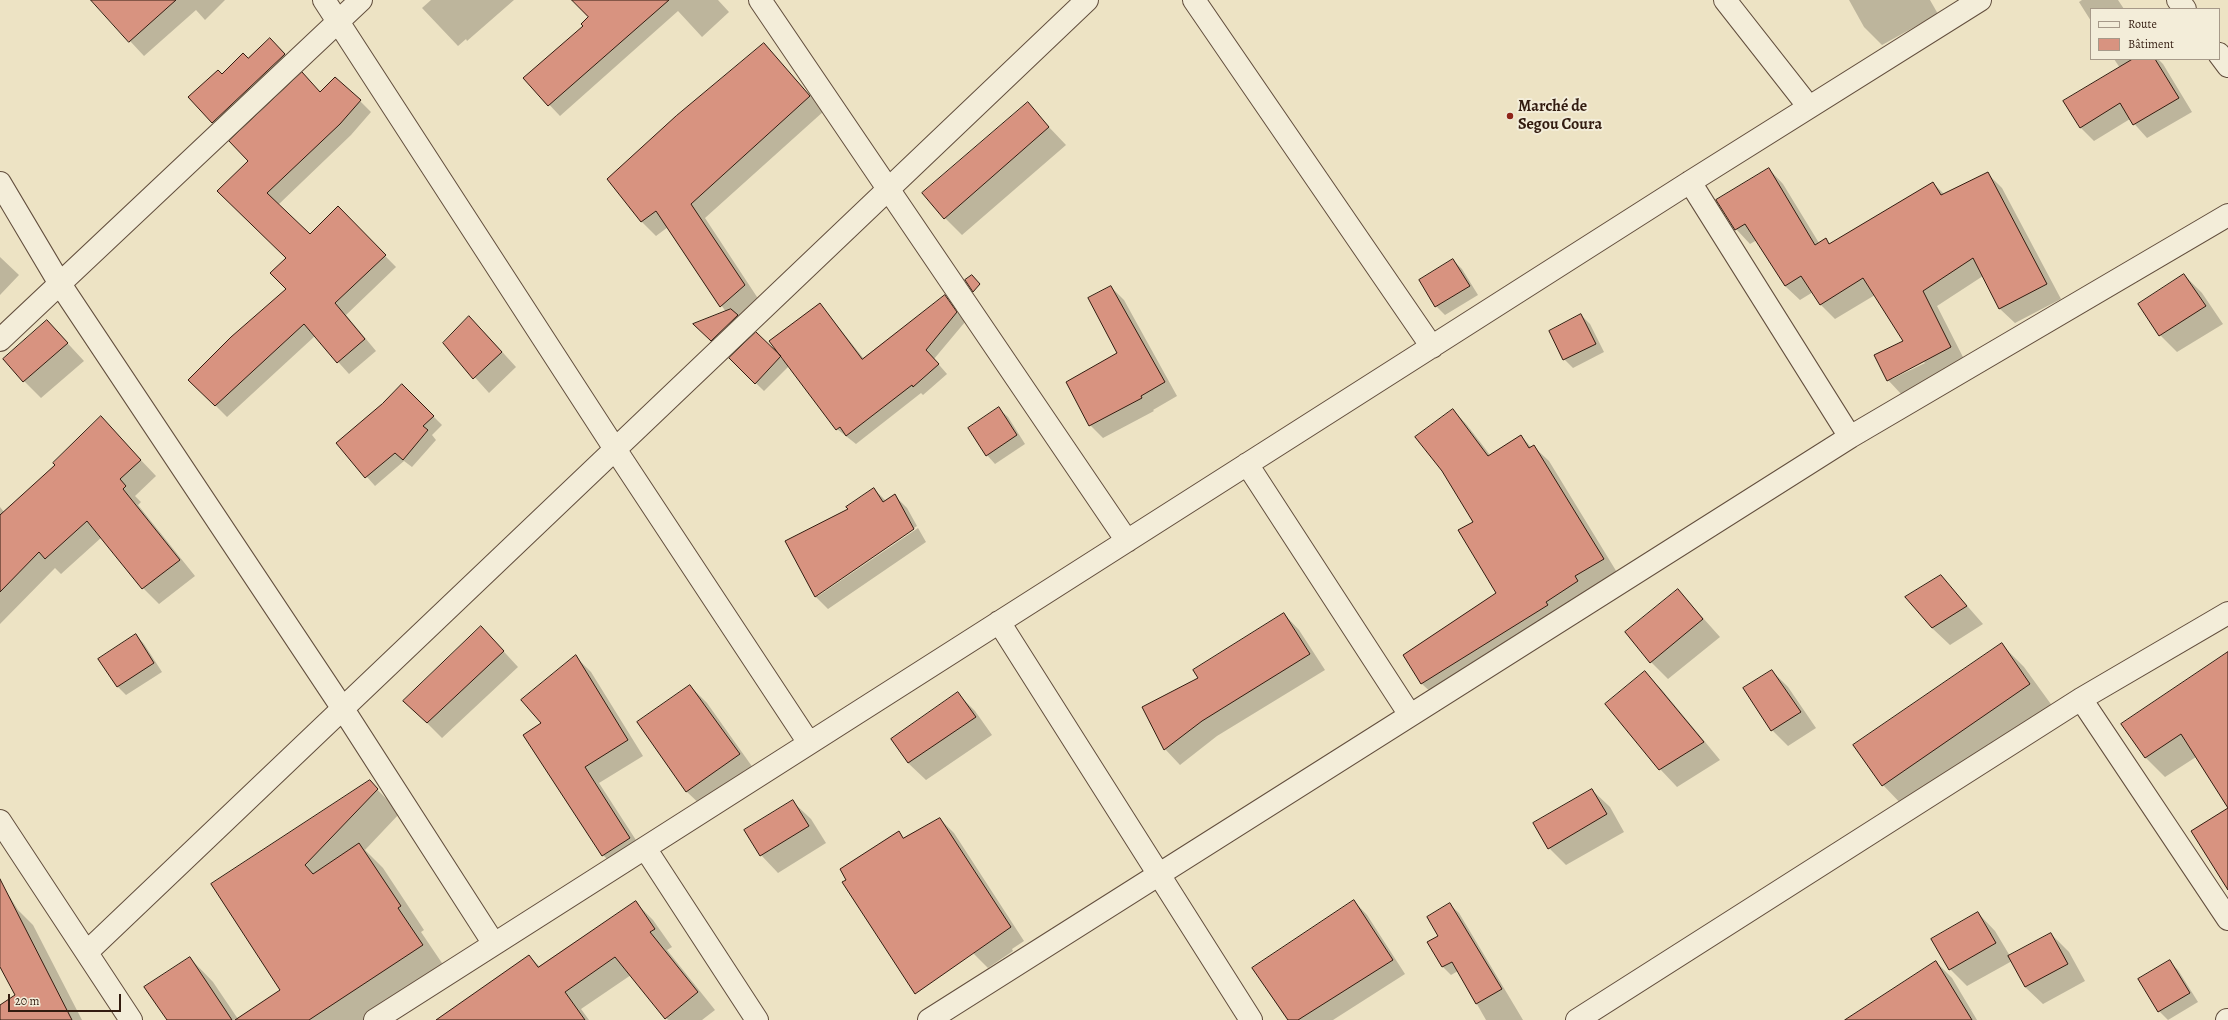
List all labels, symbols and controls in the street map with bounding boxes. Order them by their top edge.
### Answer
legend [2090,8,2220,60]
text: Route [2128,16,2157,32]
text: Bâtiment [2128,36,2174,52]
place label: Marché de Segou Coura [1518,97,1602,135]
marker: Marché de Segou Coura [1505,111,1515,121]
scale bar [10,986,123,1012]
text: 20 m [15,993,39,1009]

